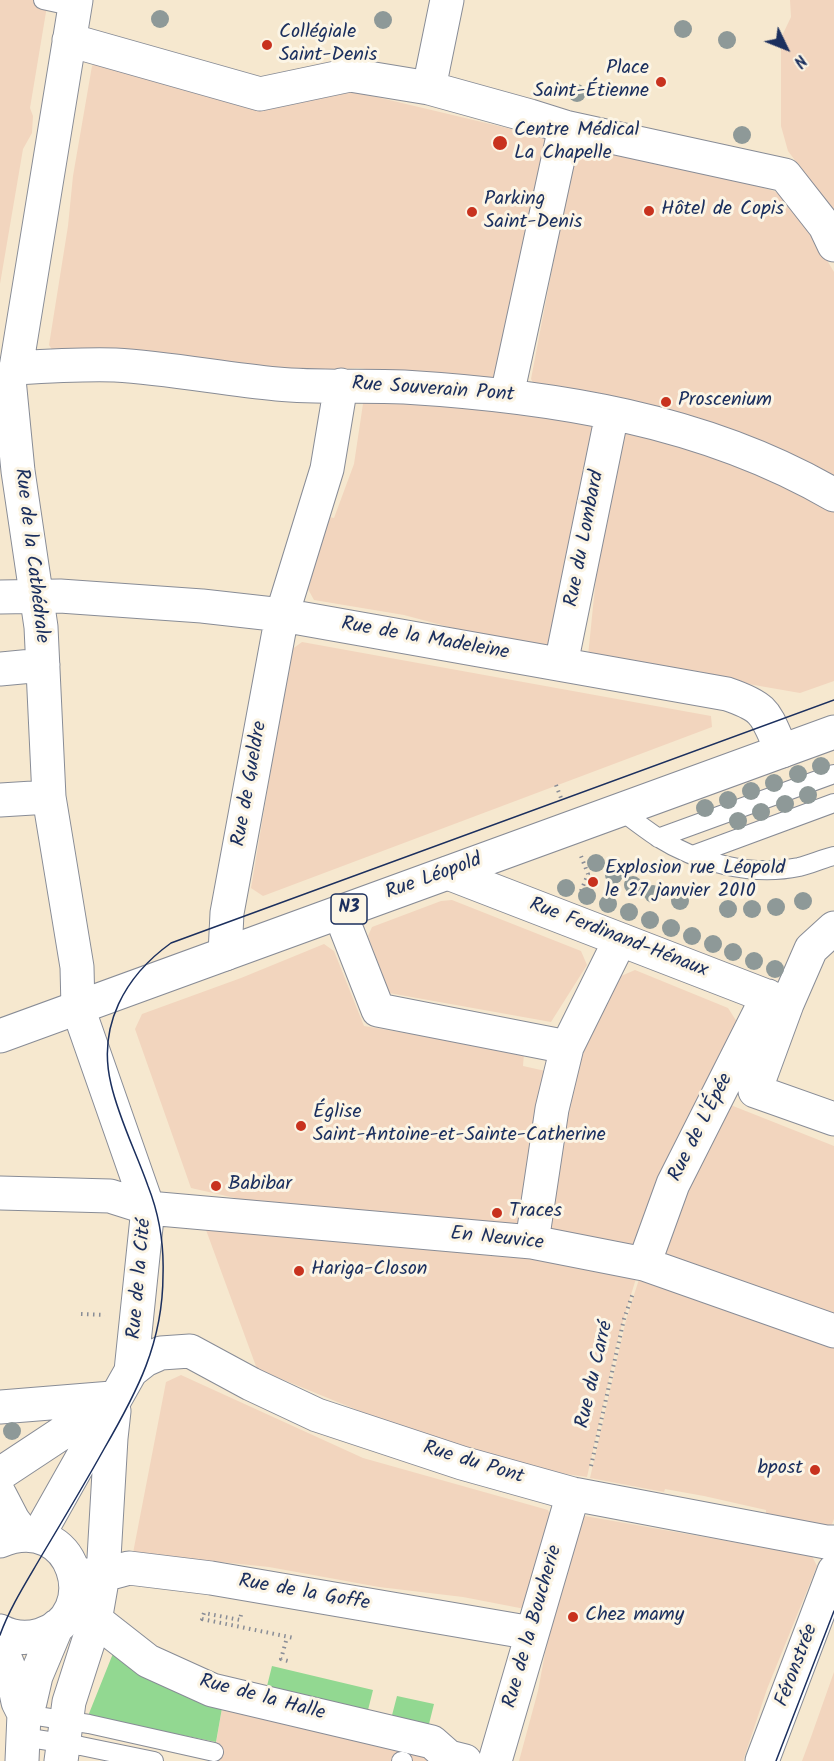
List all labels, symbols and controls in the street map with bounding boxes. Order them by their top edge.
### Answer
north arrow [756,18,816,78]
place label: Collégiale Saint-Denis [279,22,377,69]
marker: Collégiale Saint-Denis [260,38,274,52]
text: N [787,48,812,73]
place label: Place Saint-Étienne [533,58,649,105]
marker: Place Saint-Étienne [654,75,668,89]
place label: Centre Médical La Chapelle [514,120,639,167]
marker: Centre Médical La Chapelle [491,134,509,152]
place label: Parking Saint-Denis [484,189,582,236]
place label: Hôtel de Copis [661,199,784,223]
marker: Hôtel de Copis [642,204,656,218]
marker: Parking Saint-Denis [465,205,479,219]
street label: Rue Souverain Pont [351,373,515,409]
place label: Proscenium [678,390,772,414]
marker: Proscenium [659,395,673,409]
street label: Rue de la Cathédrale [7,467,53,645]
street label: Rue du Lombard [561,469,611,609]
street label: Rue de la Madeleine [339,613,511,667]
street label: Rue de Gueldre [228,720,274,848]
street label: Rue Léopold [383,850,485,906]
place label: Explosion rue Léopold le 27 janvier 2010 [605,858,785,905]
marker: Explosion rue Léopold le 27 janvier 2010 [586,875,600,889]
road number: N3 [331,894,367,924]
street label: Rue Ferdinand-Hénaux [525,894,711,984]
street label: Rue de L'Épée [664,1070,740,1186]
place label: Église Saint-Antoine-et-Sainte-Catherine [313,1102,606,1149]
marker: Église Saint-Antoine-et-Sainte-Catherine [294,1119,308,1133]
place label: Babibar [228,1174,292,1198]
marker: Babibar [209,1179,223,1193]
place label: Traces [509,1201,562,1225]
marker: Traces [490,1206,504,1220]
street label: Rue de la Cité [124,1218,158,1340]
street label: En Neuvice [449,1223,545,1257]
place label: Hariga-Closon [311,1259,427,1283]
marker: Hariga-Closon [292,1264,306,1278]
street label: Rue du Carré [572,1319,620,1431]
street label: Rue du Pont [420,1437,526,1491]
place label: bpost [758,1458,803,1482]
marker: bpost [808,1463,822,1477]
street label: Rue de la Boucherie [499,1543,569,1711]
street label: Rue de la Goffe [236,1571,372,1617]
place label: Chez mamy [585,1605,684,1629]
marker: Chez mamy [566,1610,580,1624]
street label: Féronstrée [771,1621,825,1711]
street label: Rue de la Halle [196,1671,328,1727]

